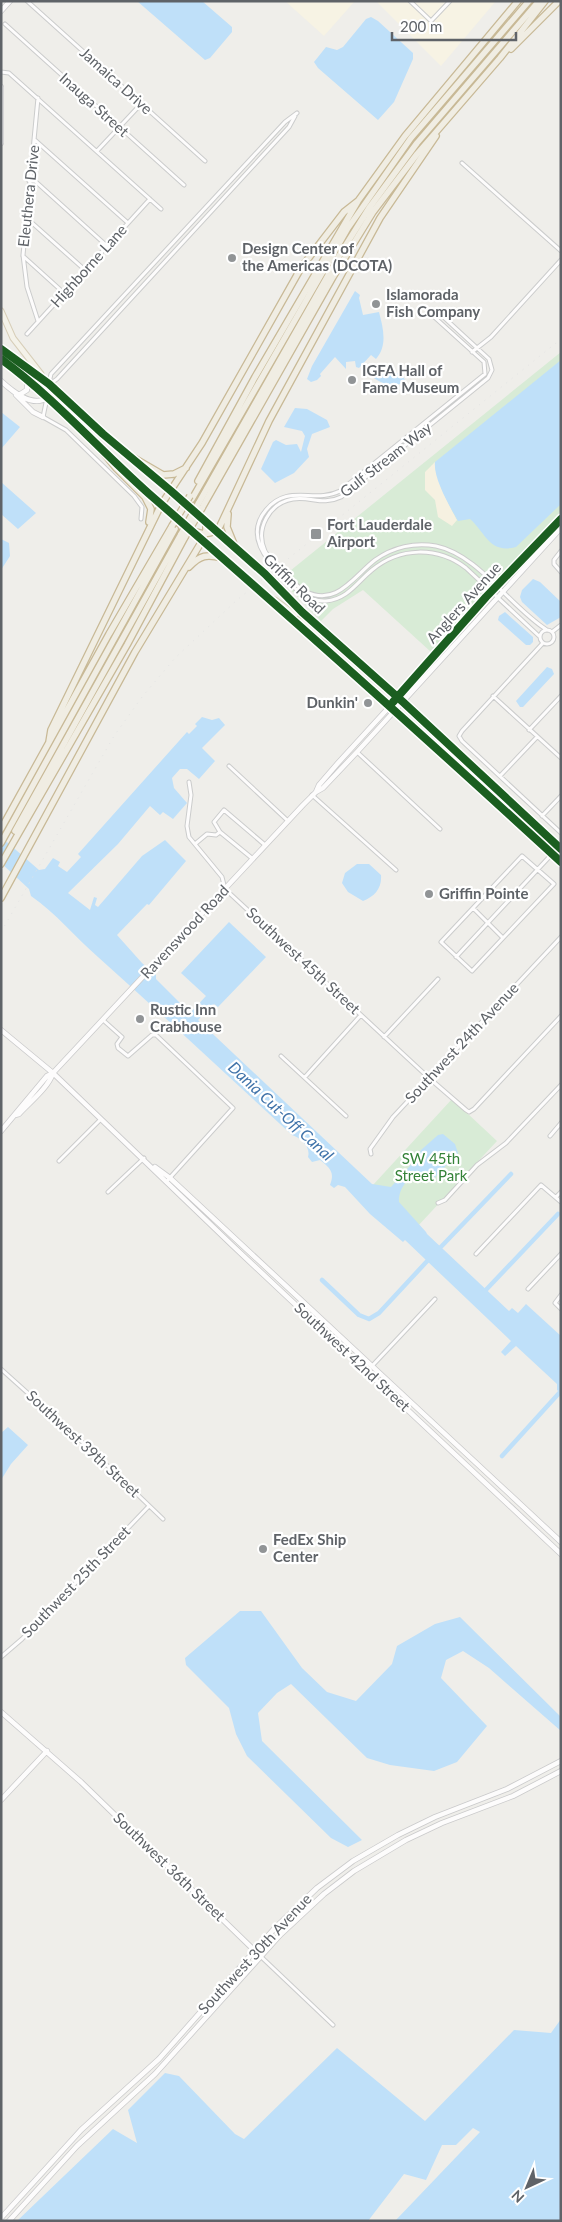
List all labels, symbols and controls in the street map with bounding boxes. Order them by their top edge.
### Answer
scale bar [392,10,516,42]
text: 200 m [400,17,442,35]
street label: Jamaica Drive [77,43,157,117]
street label: Inauga Street [56,69,133,140]
street label: Eleuthera Drive [14,144,42,248]
street label: Highborne Lane [46,220,130,310]
place label: Design Center of the Americas (DCOTA) [242,239,392,274]
marker: Design Center of the Americas (DCOTA) [226,252,238,264]
place label: Islamorada Fish Company [386,285,480,320]
marker: Islamorada Fish Company [370,298,382,310]
place label: IGFA Hall of Fame Museum [362,361,459,396]
marker: IGFA Hall of Fame Museum [346,374,358,386]
street label: Gulf Stream Way [336,418,435,500]
place label: Fort Lauderdale Airport [326,515,432,550]
marker: Fort Lauderdale Airport [309,527,323,541]
street label: Griffin Road [260,549,329,617]
street label: Anglers Avenue [422,558,504,647]
place label: Dunkin' [307,693,358,711]
marker: Dunkin' [362,697,374,709]
street label: Ravenswood Road [136,881,232,982]
place label: Griffin Pointe [439,884,528,902]
marker: Griffin Pointe [423,888,435,900]
street label: Southwest 45th Street [243,903,365,1018]
street label: Southwest 24th Avenue [401,978,522,1106]
place label: Rustic Inn Crabhouse [150,1000,222,1035]
marker: Rustic Inn Crabhouse [134,1013,146,1025]
water label: Dania Cut-Off Canal [225,1057,338,1164]
park label: SW 45th Street Park [395,1149,468,1184]
street label: Southwest 42nd Street [291,1298,415,1415]
street label: Southwest 39th Street [23,1386,145,1501]
street label: Southwest 25th Street [17,1521,134,1641]
place label: FedEx Ship Center [273,1530,346,1565]
marker: FedEx Ship Center [257,1543,269,1555]
street label: Southwest 36th Street [110,1808,230,1925]
street label: Southwest 30th Avenue [194,1889,315,2017]
north arrow [502,2162,552,2212]
text: N [508,2187,527,2207]

